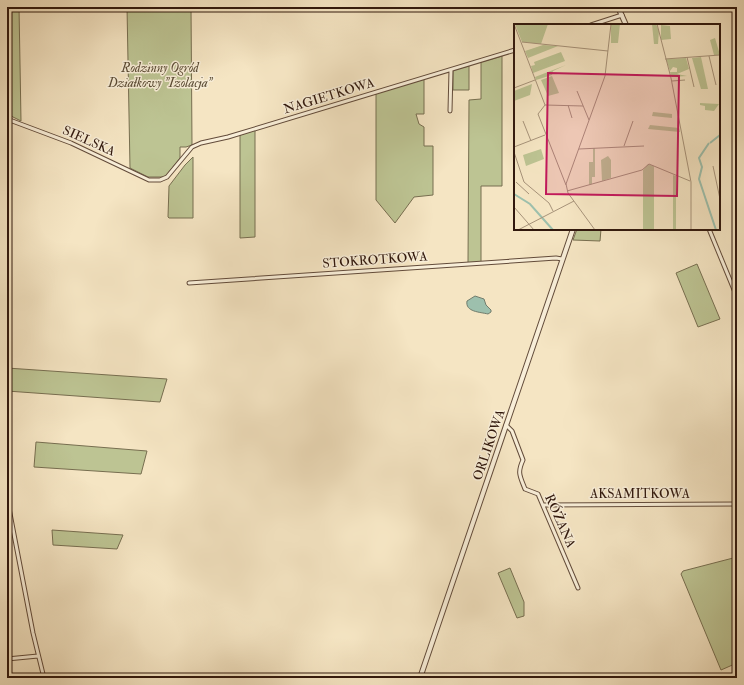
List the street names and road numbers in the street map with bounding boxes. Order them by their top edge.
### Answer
street label: NAGIETKOWA [282,74,377,117]
street label: SIELSKA [60,122,118,160]
street label: STOKROTKOWA [322,248,429,272]
street label: ORLIKOWA [469,407,509,483]
street label: AKSAMITKOWA [589,486,691,502]
street label: RÓŻANA [541,491,580,551]

